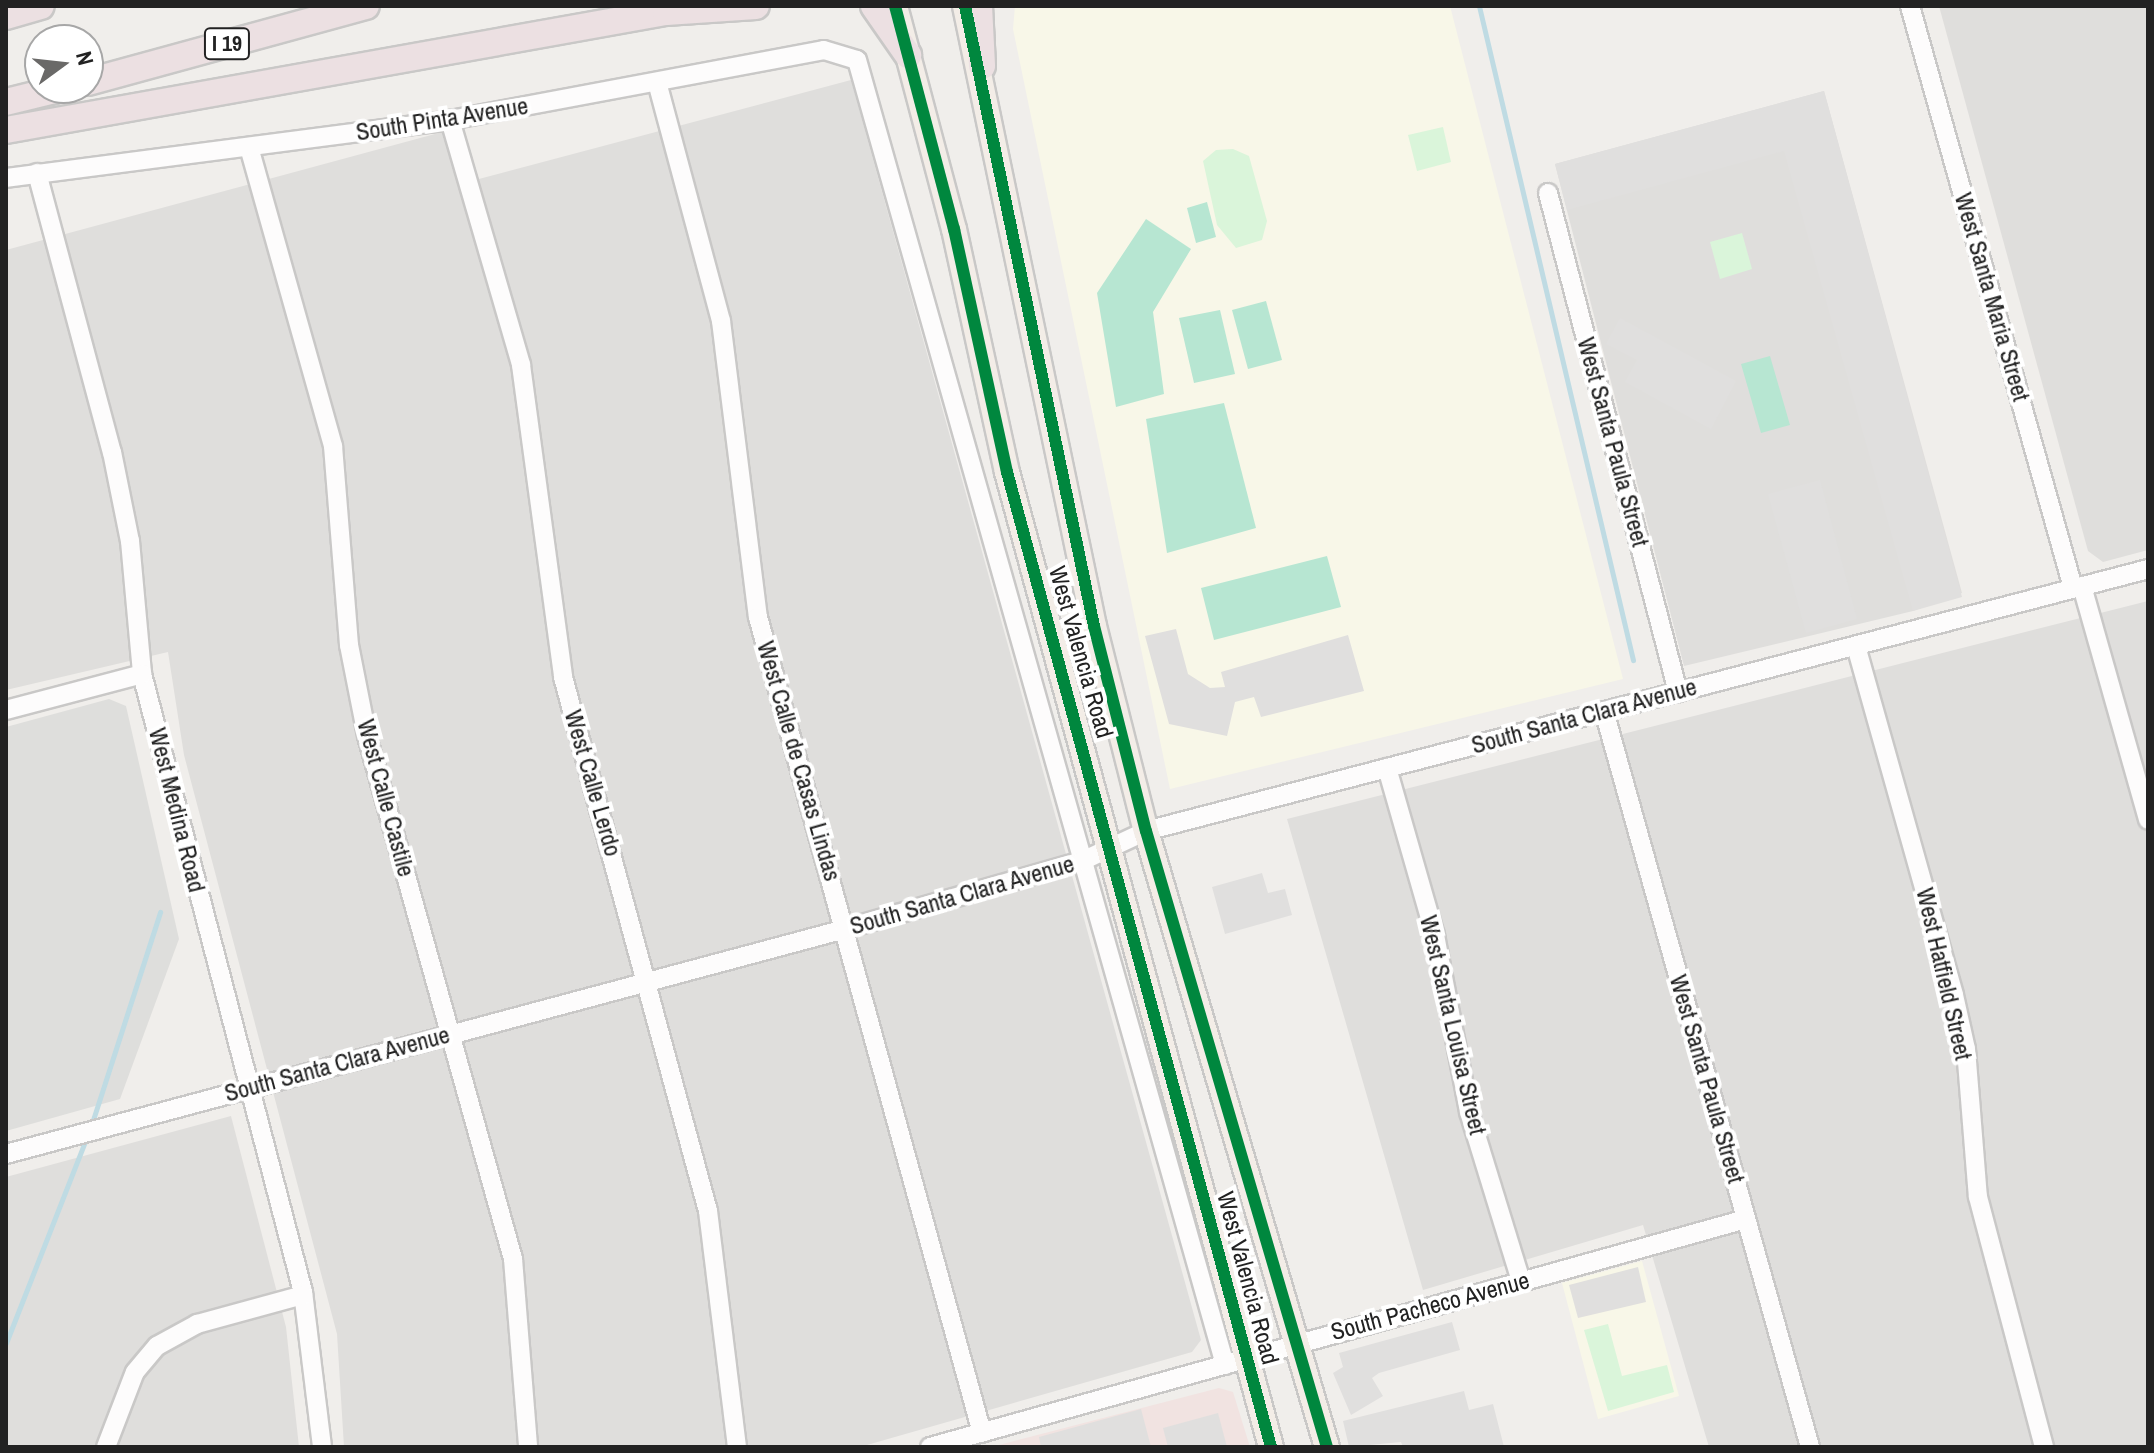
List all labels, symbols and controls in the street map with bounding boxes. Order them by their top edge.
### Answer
north arrow [24,24,104,104]
road number: I 19 [203,26,251,62]
text: N [69,48,101,68]
street label: South Pinta Avenue [353,91,531,147]
street label: West Santa Maria Street [1949,190,2035,404]
street label: West Santa Paula Street [1571,334,1655,550]
street label: West Valencia Road [1043,563,1119,741]
street label: West Calle de Casas Lindas [751,638,847,884]
street label: South Santa Clara Avenue [1468,672,1700,760]
street label: West Calle Lerdo [558,707,628,859]
street label: West Calle Castile [351,716,421,880]
street label: West Medina Road [143,725,211,895]
street label: South Santa Clara Avenue [846,849,1078,941]
street label: West Hatfield Street [1910,885,1978,1063]
street label: West Santa Louisa Street [1414,913,1492,1137]
street label: West Santa Paula Street [1664,972,1750,1186]
street label: South Santa Clara Avenue [221,1020,453,1108]
street label: West Valencia Road [1211,1188,1285,1368]
street label: South Pacheco Avenue [1327,1266,1533,1346]

